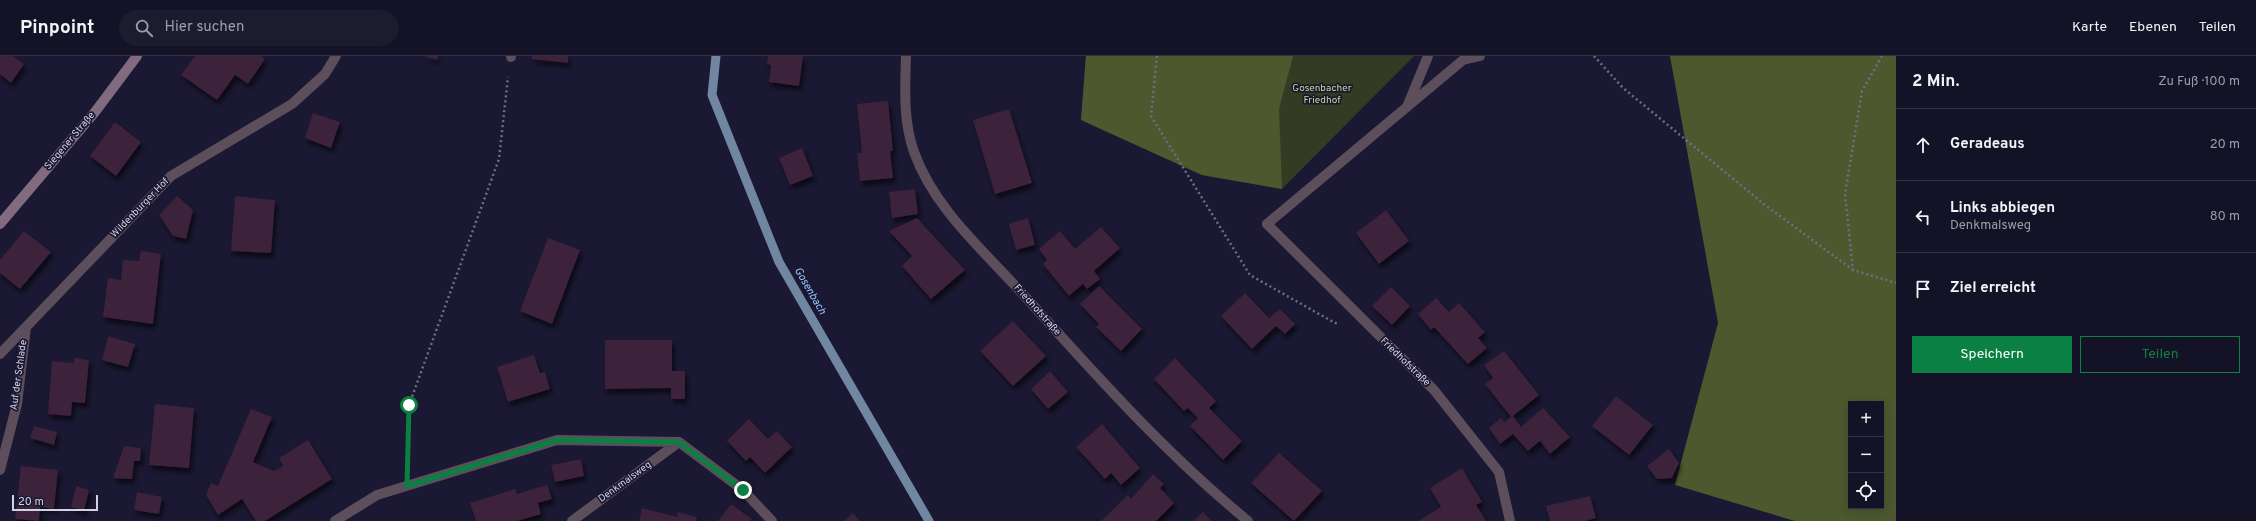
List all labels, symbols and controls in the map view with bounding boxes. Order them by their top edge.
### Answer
search box [119,10,399,46]
text: Pinpoint [20,16,95,40]
icon: search [133,17,155,39]
text: Hier suchen [165,18,245,37]
text: Karte [2072,19,2107,36]
text: Ebenen [2129,19,2177,36]
text: Teilen [2199,19,2236,36]
text: 2 Min. [1912,71,1960,93]
text: Zu Fuß · 100 m [2158,74,2240,90]
park label: Gosenbacher Friedhof [1292,82,1352,107]
street label: Siegener Straße [42,109,98,173]
icon: ahead [1912,134,1934,156]
text: Geradeaus [1950,135,2025,154]
text: 20 m [2210,137,2240,153]
street label: Wildenburger Hof [108,175,172,241]
text: Links abbiegen [1950,199,2055,218]
icon: left [1912,206,1934,228]
text: 80 m [2210,209,2240,225]
text: Denkmalsweg [1950,218,2031,234]
water label: Gosenbach [791,265,829,317]
icon: arrive [1912,278,1934,300]
text: Ziel erreicht [1950,279,2036,298]
street label: Friedhofstraße [1011,282,1063,338]
street label: Friedhofstraße [1377,335,1433,389]
button: Speichern [1912,336,2072,373]
button: Teilen [2080,336,2240,373]
street label: Auf der Schlade [8,339,30,411]
route start [400,396,418,414]
map controls [1848,401,1884,509]
button: + [1848,401,1884,437]
button: − [1848,437,1884,473]
street label: Denkmalsweg [596,458,654,506]
button: locate [1848,473,1884,509]
route end [734,481,752,499]
scale bar [12,493,98,512]
text: 20 m [18,495,44,509]

